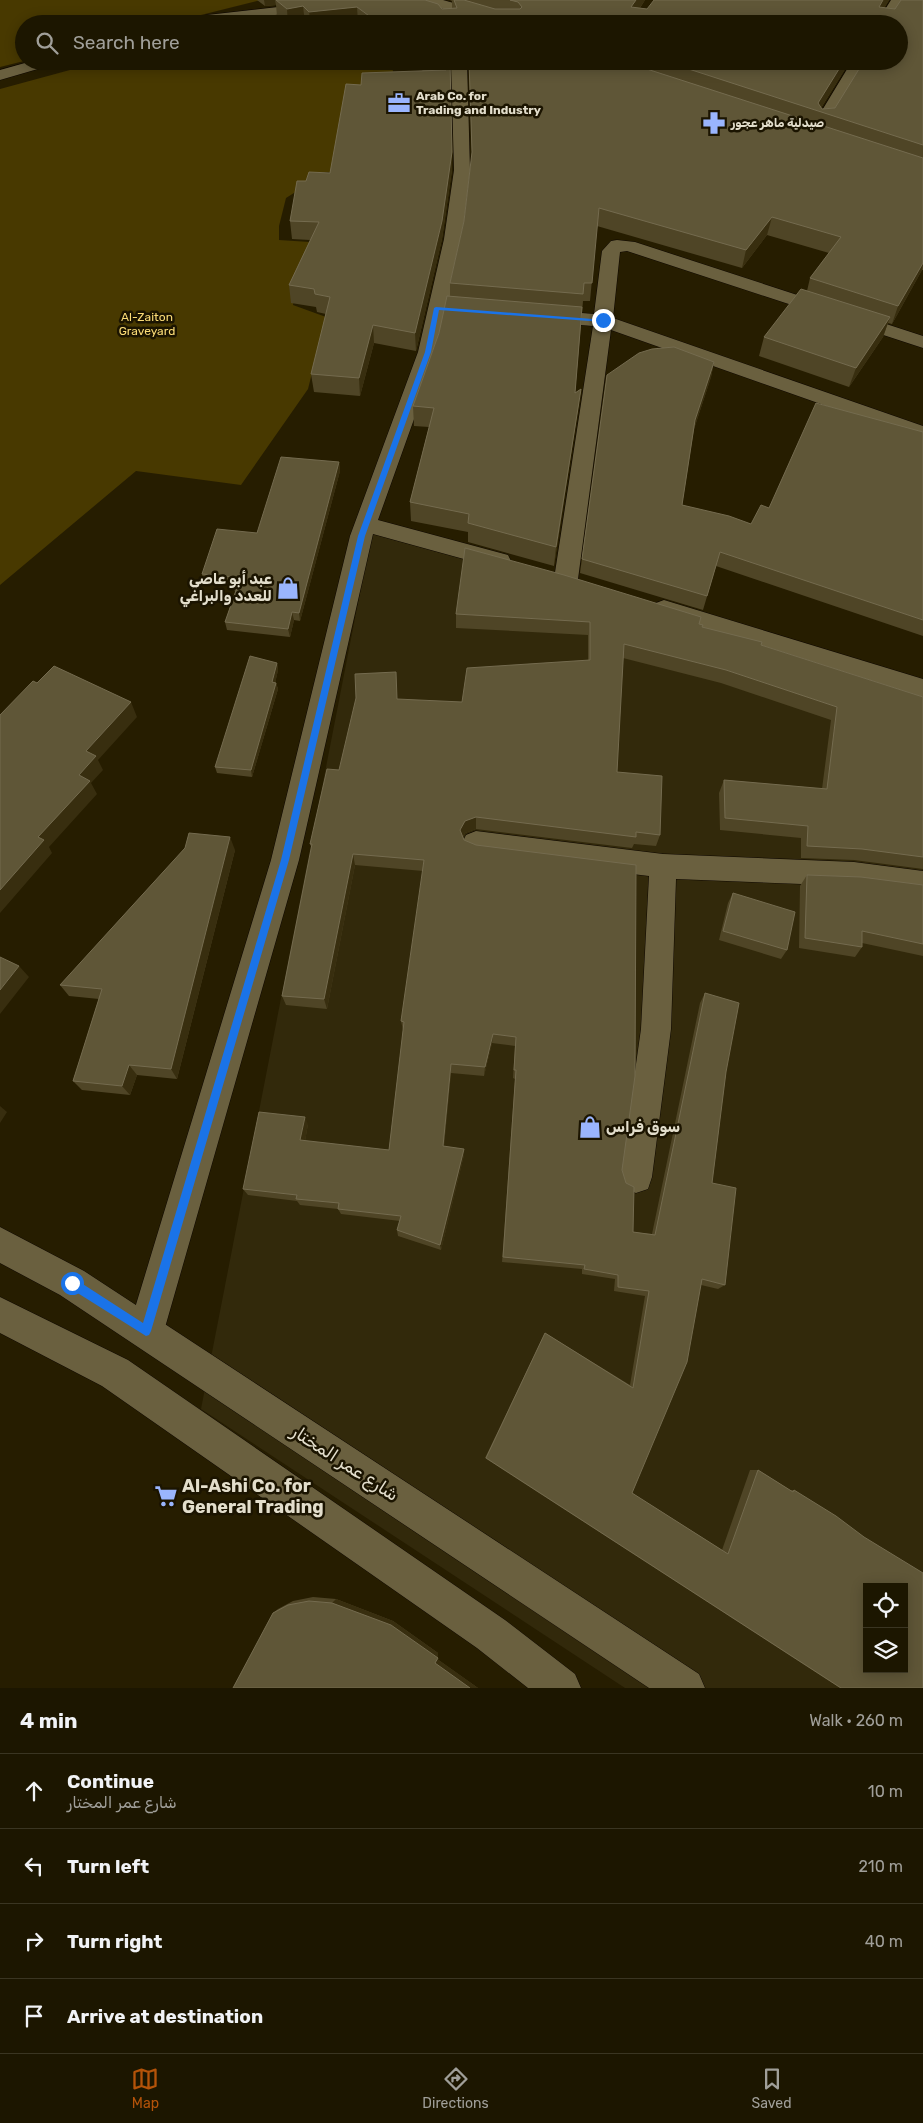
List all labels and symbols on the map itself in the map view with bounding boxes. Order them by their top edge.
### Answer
place label: Arab Co. for Trading and Industry [416,89,541,117]
office icon: Arab Co. for Trading and Industry [386,90,412,116]
pharmacy icon: صيدلية ماهر عجور [701,110,727,136]
place label: صيدلية ماهر عجور [730,116,824,130]
route end [592,309,615,332]
park label: Al-Zaiton Graveyard [119,310,175,338]
place label: عبد أبو عاصي للعدد والبراغي [180,570,273,608]
shop icon: عبد أبو عاصي للعدد والبراغي [275,575,301,601]
shop icon: سوق فراس [577,1114,603,1140]
place label: سوق فراس [606,1118,680,1136]
route start [61,1272,84,1295]
street label: شارع عمر المختار [286,1420,403,1507]
place label: Al-Ashi Co. for General Trading [182,1475,324,1518]
supermarket icon: Al-Ashi Co. for General Trading [153,1483,179,1509]

